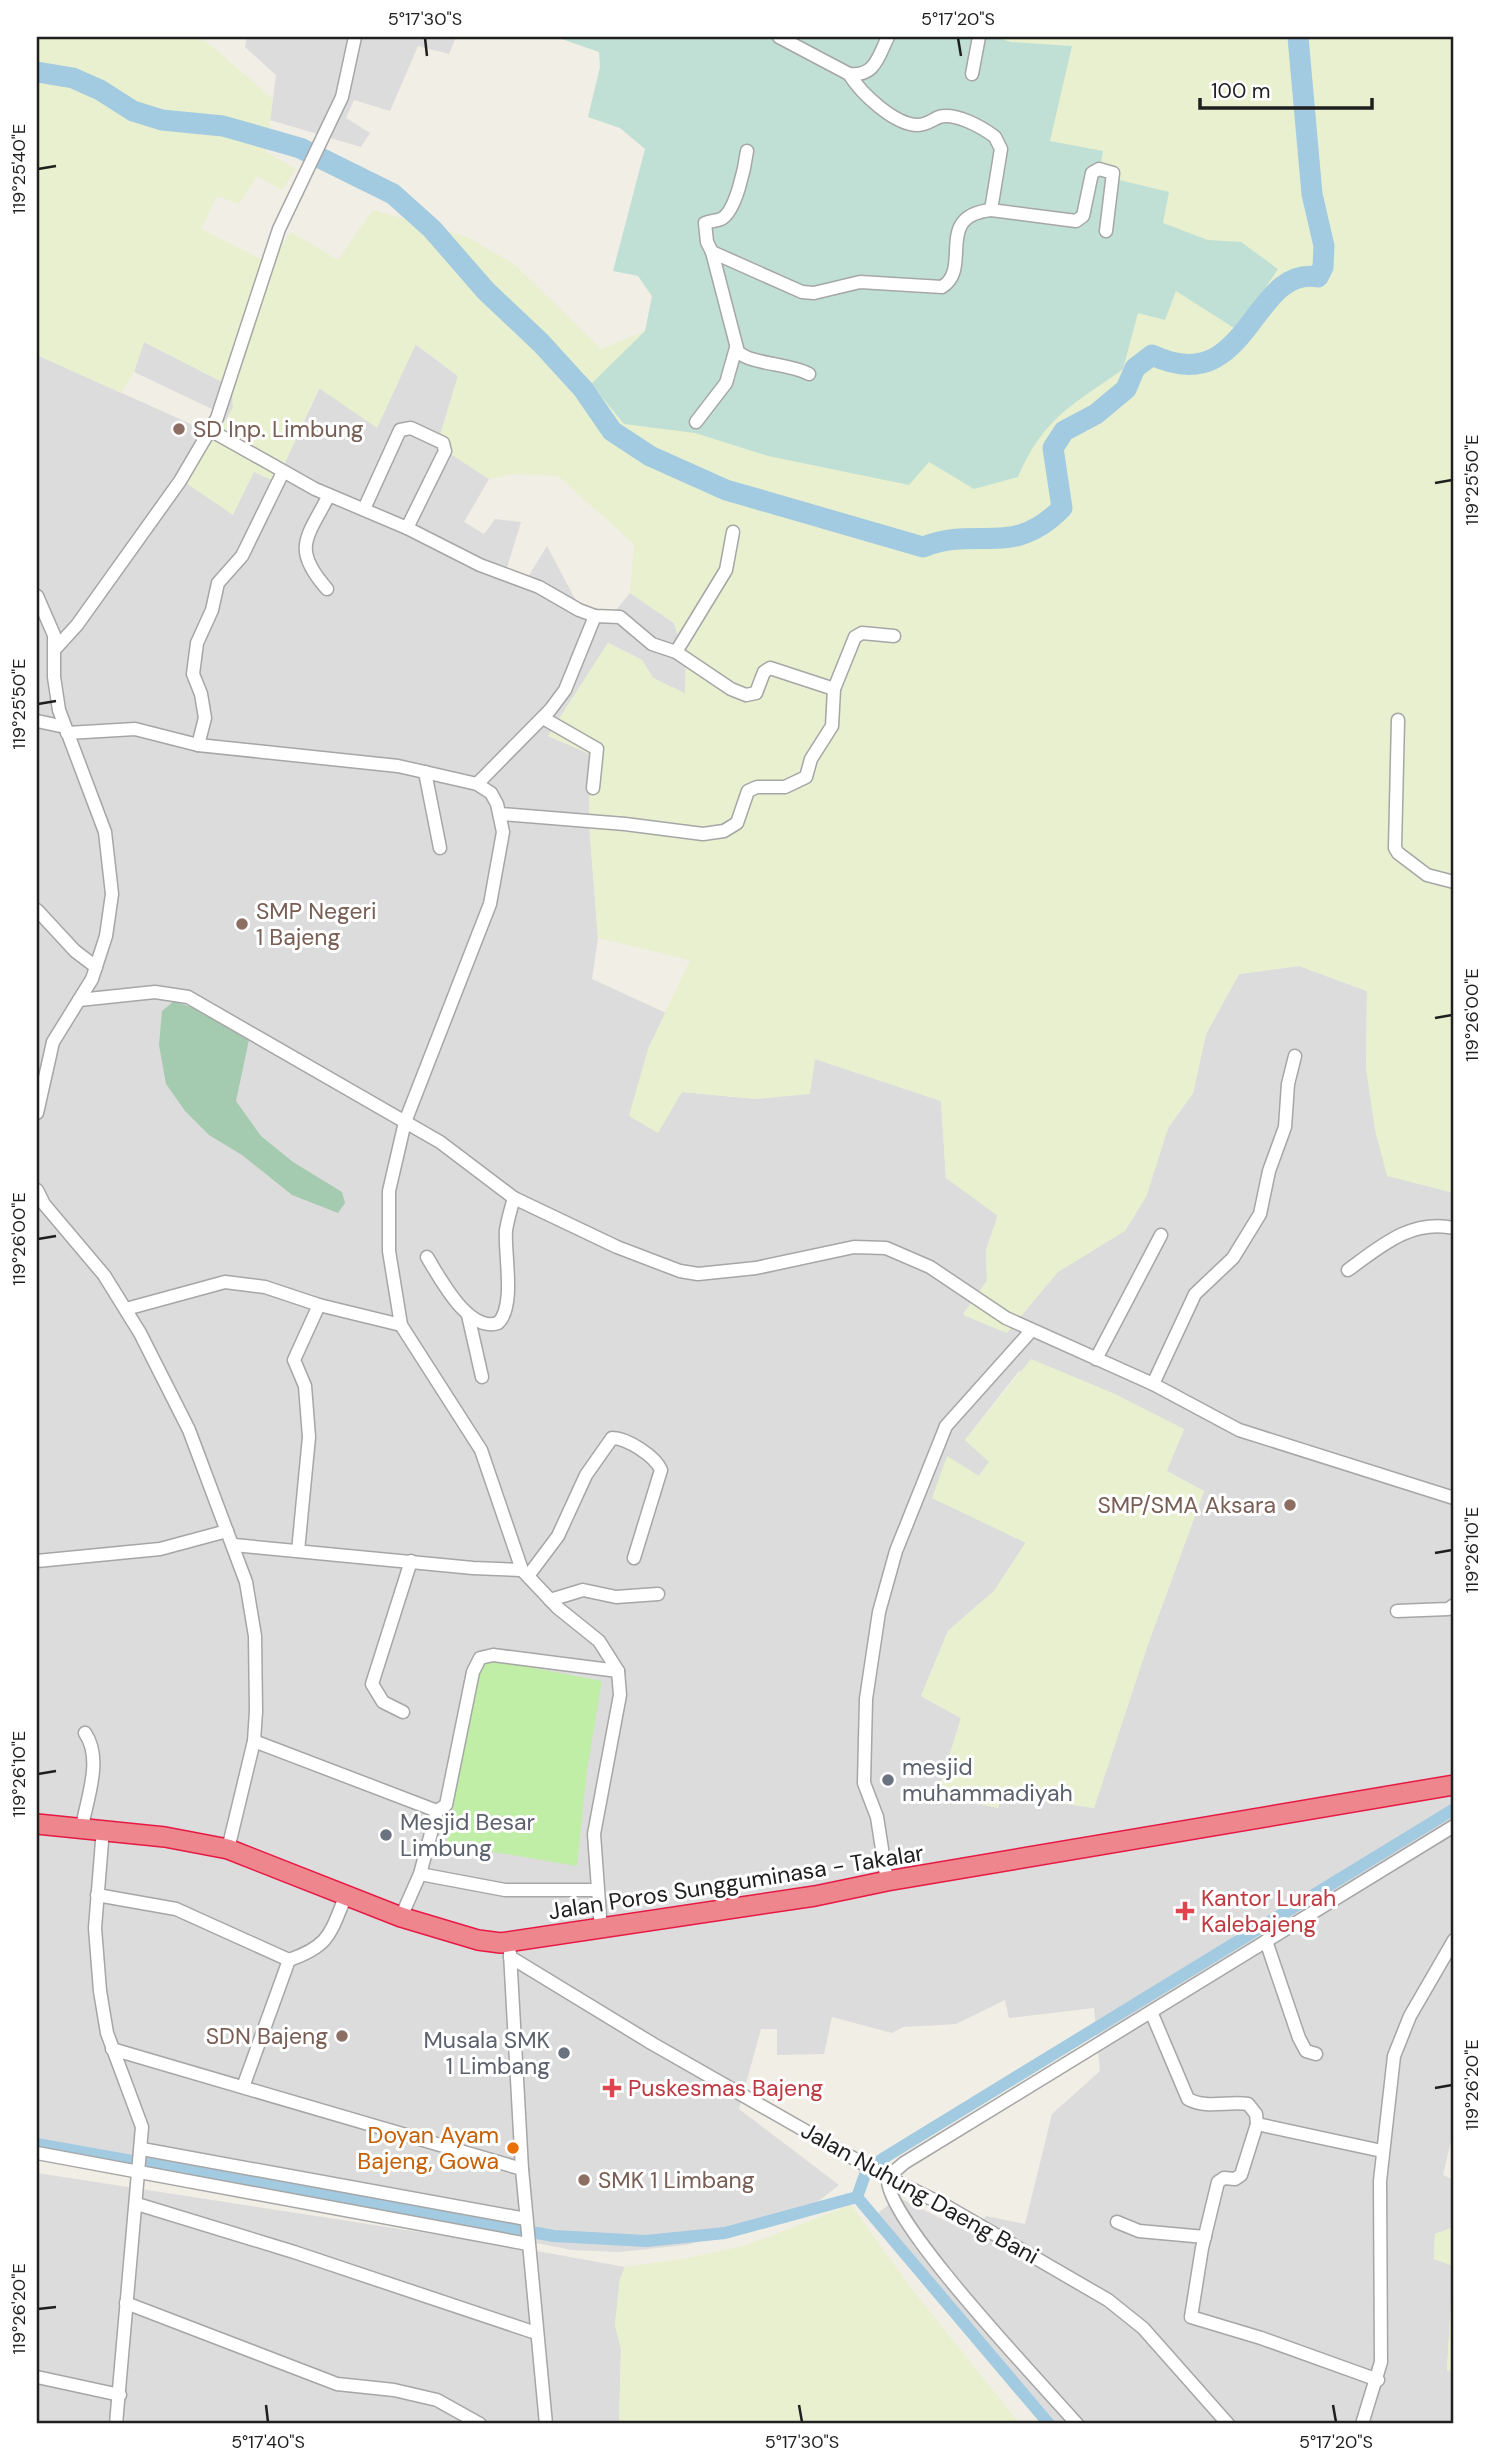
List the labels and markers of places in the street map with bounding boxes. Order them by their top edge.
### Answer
place label: SD Inp. Limbung [193,414,364,444]
marker: SD Inp. Limbung [171,421,187,437]
place label: SMP Negeri 1 Bajeng [256,896,377,952]
marker: SMP Negeri 1 Bajeng [234,916,250,932]
place label: SMP/SMA Aksara [1097,1490,1276,1520]
marker: SMP/SMA Aksara [1282,1497,1298,1513]
place label: mesjid muhammadiyah [902,1752,1073,1808]
marker: mesjid muhammadiyah [880,1772,896,1788]
place label: Mesjid Besar Limbung [400,1807,535,1863]
marker: Mesjid Besar Limbung [378,1827,394,1843]
place label: Kantor Lurah Kalebajeng [1201,1883,1336,1939]
marker: Kantor Lurah Kalebajeng [1175,1901,1195,1921]
place label: SDN Bajeng [206,2021,328,2051]
place label: Musala SMK 1 Limbang [424,2025,550,2081]
marker: SDN Bajeng [334,2028,350,2044]
marker: Musala SMK 1 Limbang [556,2045,572,2061]
place label: Puskesmas Bajeng [628,2073,823,2103]
marker: Puskesmas Bajeng [602,2078,622,2098]
place label: Doyan Ayam Bajeng, Gowa [357,2120,499,2176]
marker: Doyan Ayam Bajeng, Gowa [505,2140,521,2156]
place label: SMK 1 Limbang [598,2165,755,2195]
marker: SMK 1 Limbang [576,2172,592,2188]

